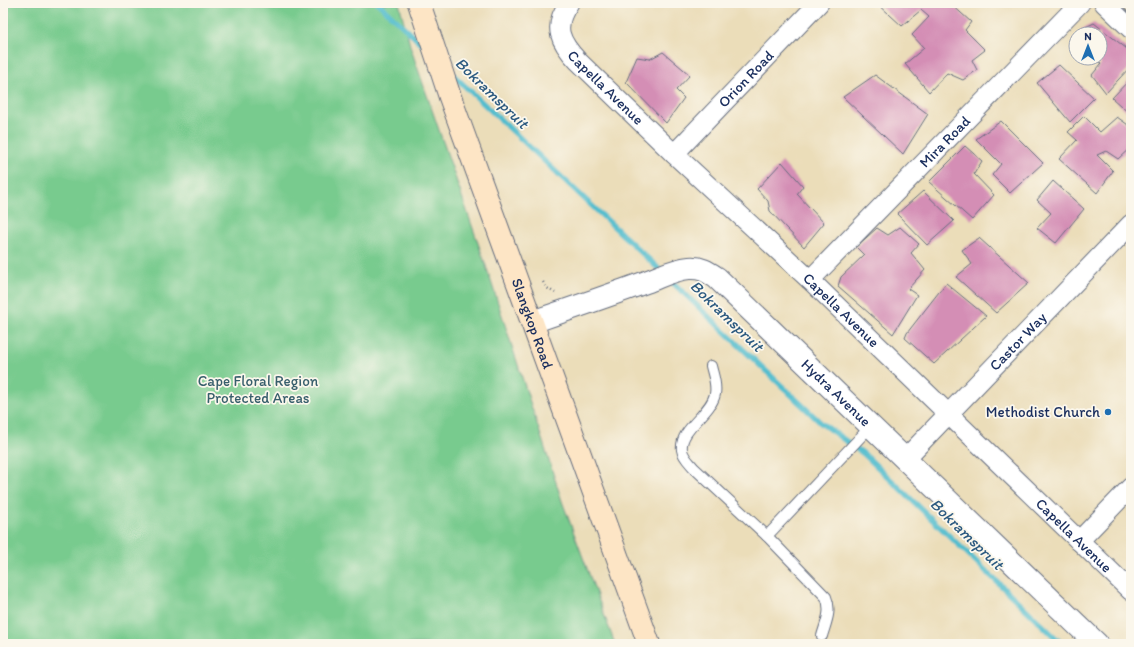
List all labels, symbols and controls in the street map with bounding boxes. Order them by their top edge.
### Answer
north arrow [1068,26,1108,66]
text: N [1084,30,1092,43]
street label: Capella Avenue [564,47,647,129]
street label: Orion Road [714,47,778,111]
water label: Bokramspruit [451,53,534,134]
street label: Mira Road [916,112,974,171]
street label: Capella Avenue [799,269,883,351]
street label: Slangkop Road [508,276,557,371]
water label: Bokramspruit [686,276,769,357]
street label: Castor Way [986,308,1050,375]
street label: Hydra Avenue [798,355,875,430]
park label: Cape Floral Region Protected Areas [198,372,319,407]
place label: Methodist Church [986,403,1100,421]
marker: Methodist Church [1103,407,1113,417]
water label: Bokramspruit [926,494,1009,575]
street label: Capella Avenue [1032,495,1116,576]

